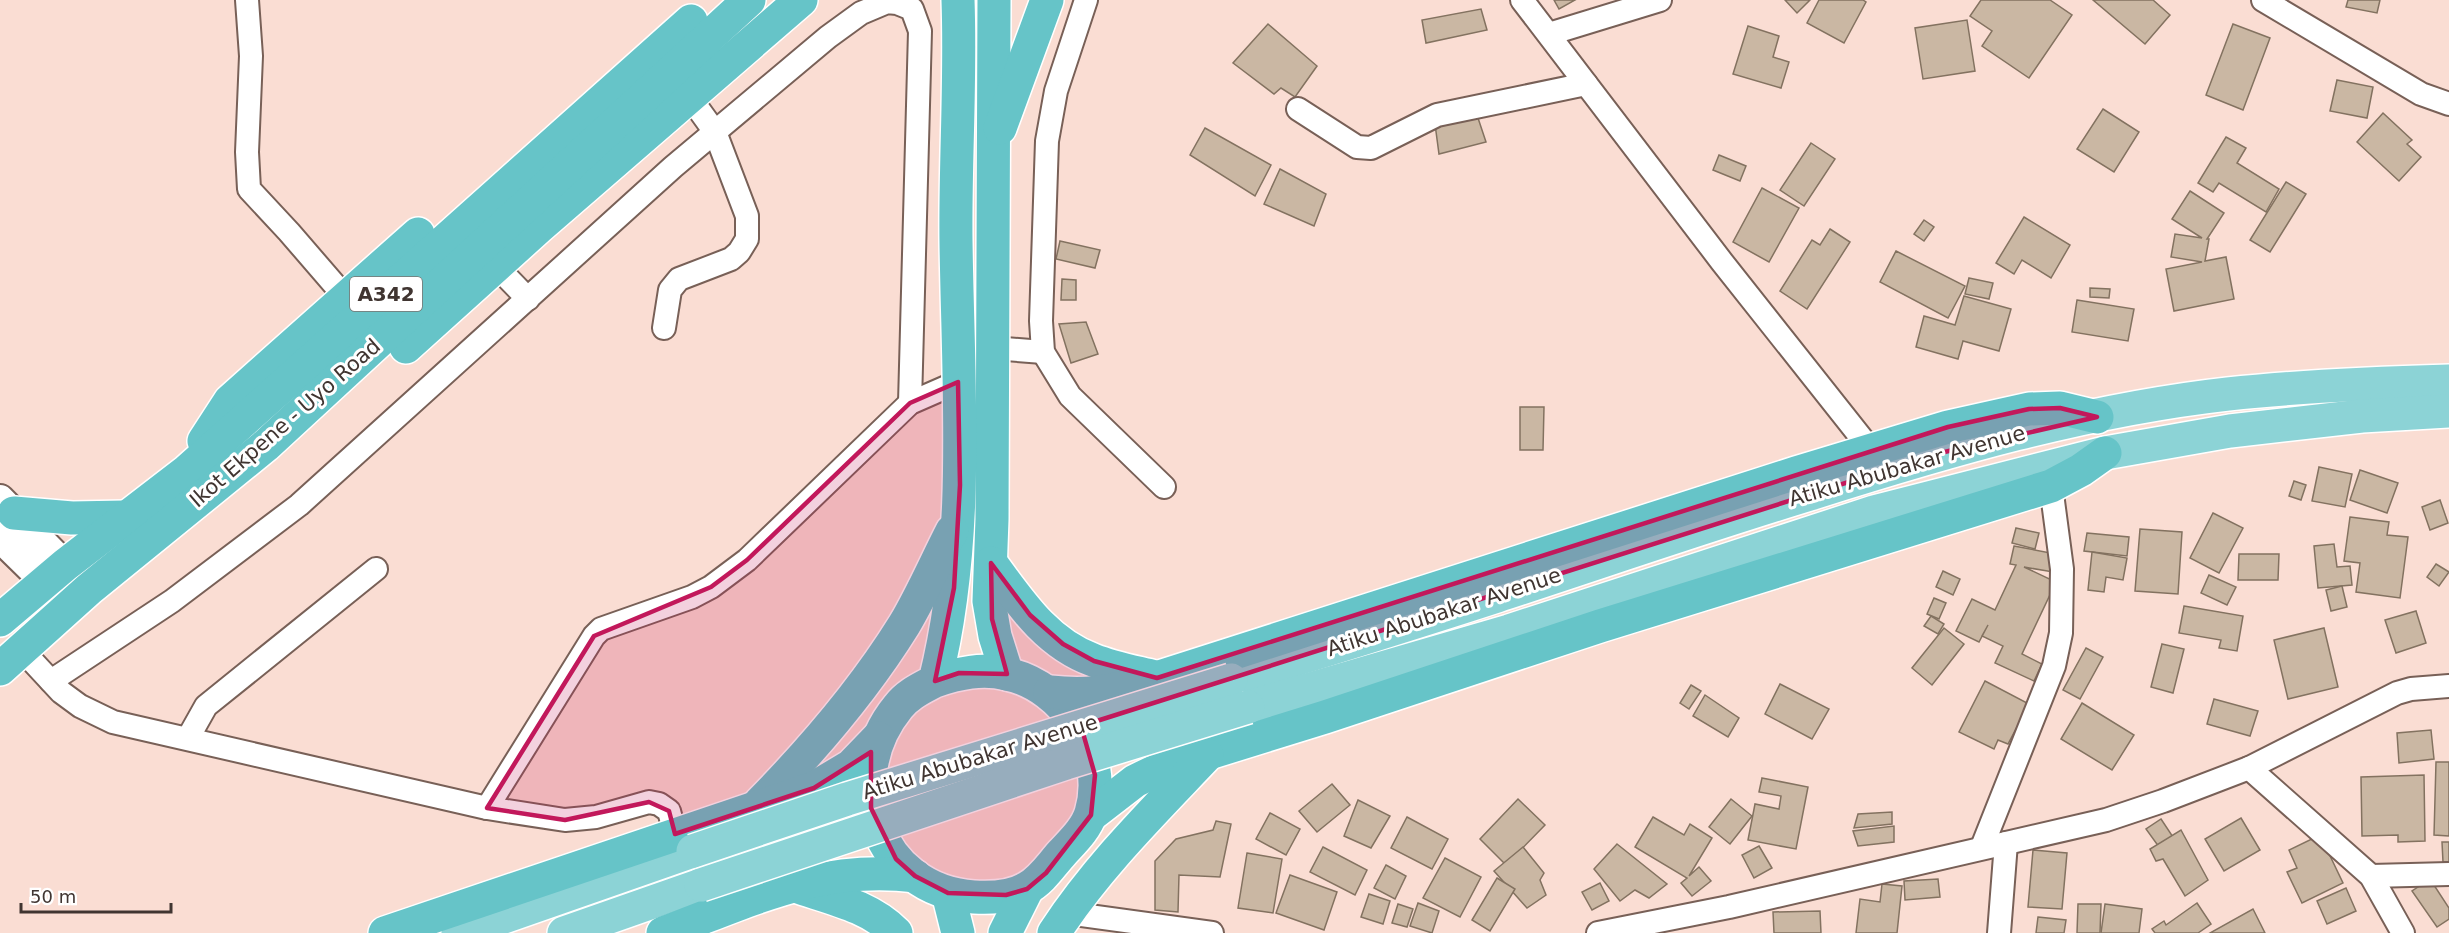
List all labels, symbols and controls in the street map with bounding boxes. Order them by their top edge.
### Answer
road number: A342 [350,277,422,311]
street label: Ikot Ekpene - Uyo Road [185,334,385,512]
street label: Atiku Abubakar Avenue [1786,421,2028,511]
street label: Atiku Abubakar Avenue [1324,563,1564,661]
street label: Atiku Abubakar Avenue [859,710,1101,804]
scale bar [21,876,171,914]
text: 50 m [30,886,76,907]

